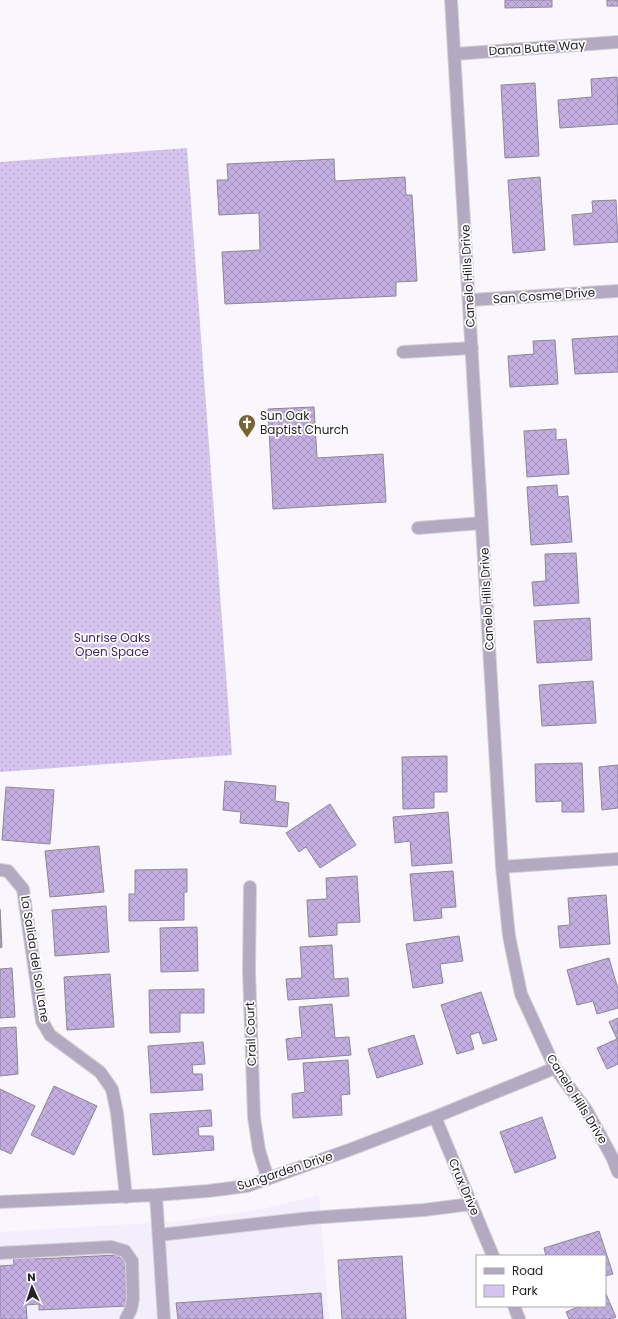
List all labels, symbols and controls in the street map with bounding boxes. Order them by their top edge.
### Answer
street label: Dana Butte Way [488,36,586,59]
street label: Canelo Hills Drive [456,224,479,328]
street label: San Cosme Drive [492,283,596,308]
place label: Sun Oak Baptist Church [260,407,349,438]
church icon: Sun Oak Baptist Church [237,413,257,438]
street label: Canelo Hills Drive [475,547,498,651]
park label: Sunrise Oaks Open Space [74,629,150,660]
street label: La Salida del Sol Lane [17,894,54,1023]
street label: Crail Court [241,1002,260,1067]
street label: Canelo Hills Drive [543,1051,612,1147]
street label: Sungarden Drive [235,1147,335,1194]
street label: Crux Drive [445,1156,484,1218]
legend [476,1255,606,1307]
text: Road [512,1262,543,1279]
north arrow [12,1267,52,1307]
text: N [27,1269,36,1285]
text: Park [512,1282,539,1299]

